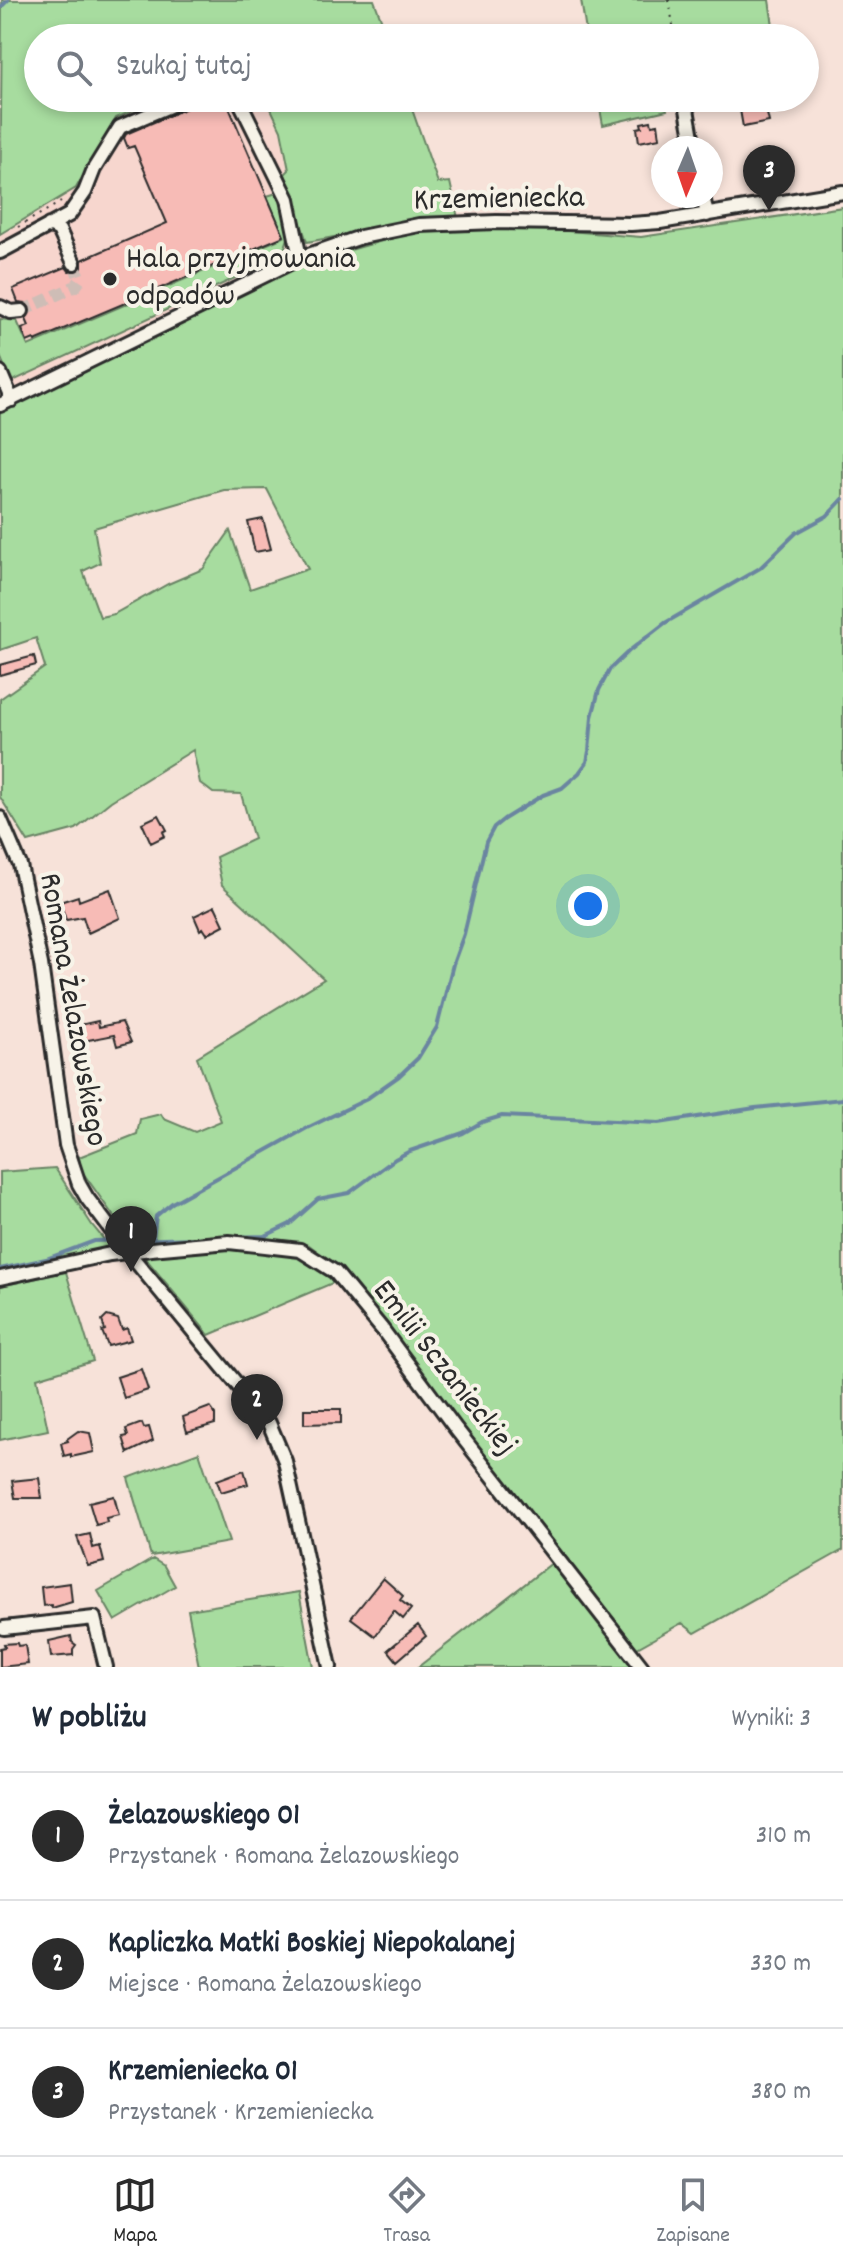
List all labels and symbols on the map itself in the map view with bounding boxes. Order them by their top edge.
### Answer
north arrow [651,136,723,208]
pin: 3 [743,145,795,211]
street label: Krzemieniecka [413,176,586,225]
place label: Hala przyjmowania odpadów [126,238,356,321]
marker: Hala przyjmowania odpadów [101,270,119,288]
street label: Romana Żelazowskiego [24,870,118,1150]
your location [568,886,608,926]
pin: 1 [105,1206,157,1272]
street label: Emilii Sczanieckiej [360,1271,526,1467]
pin: 2 [231,1374,283,1440]

